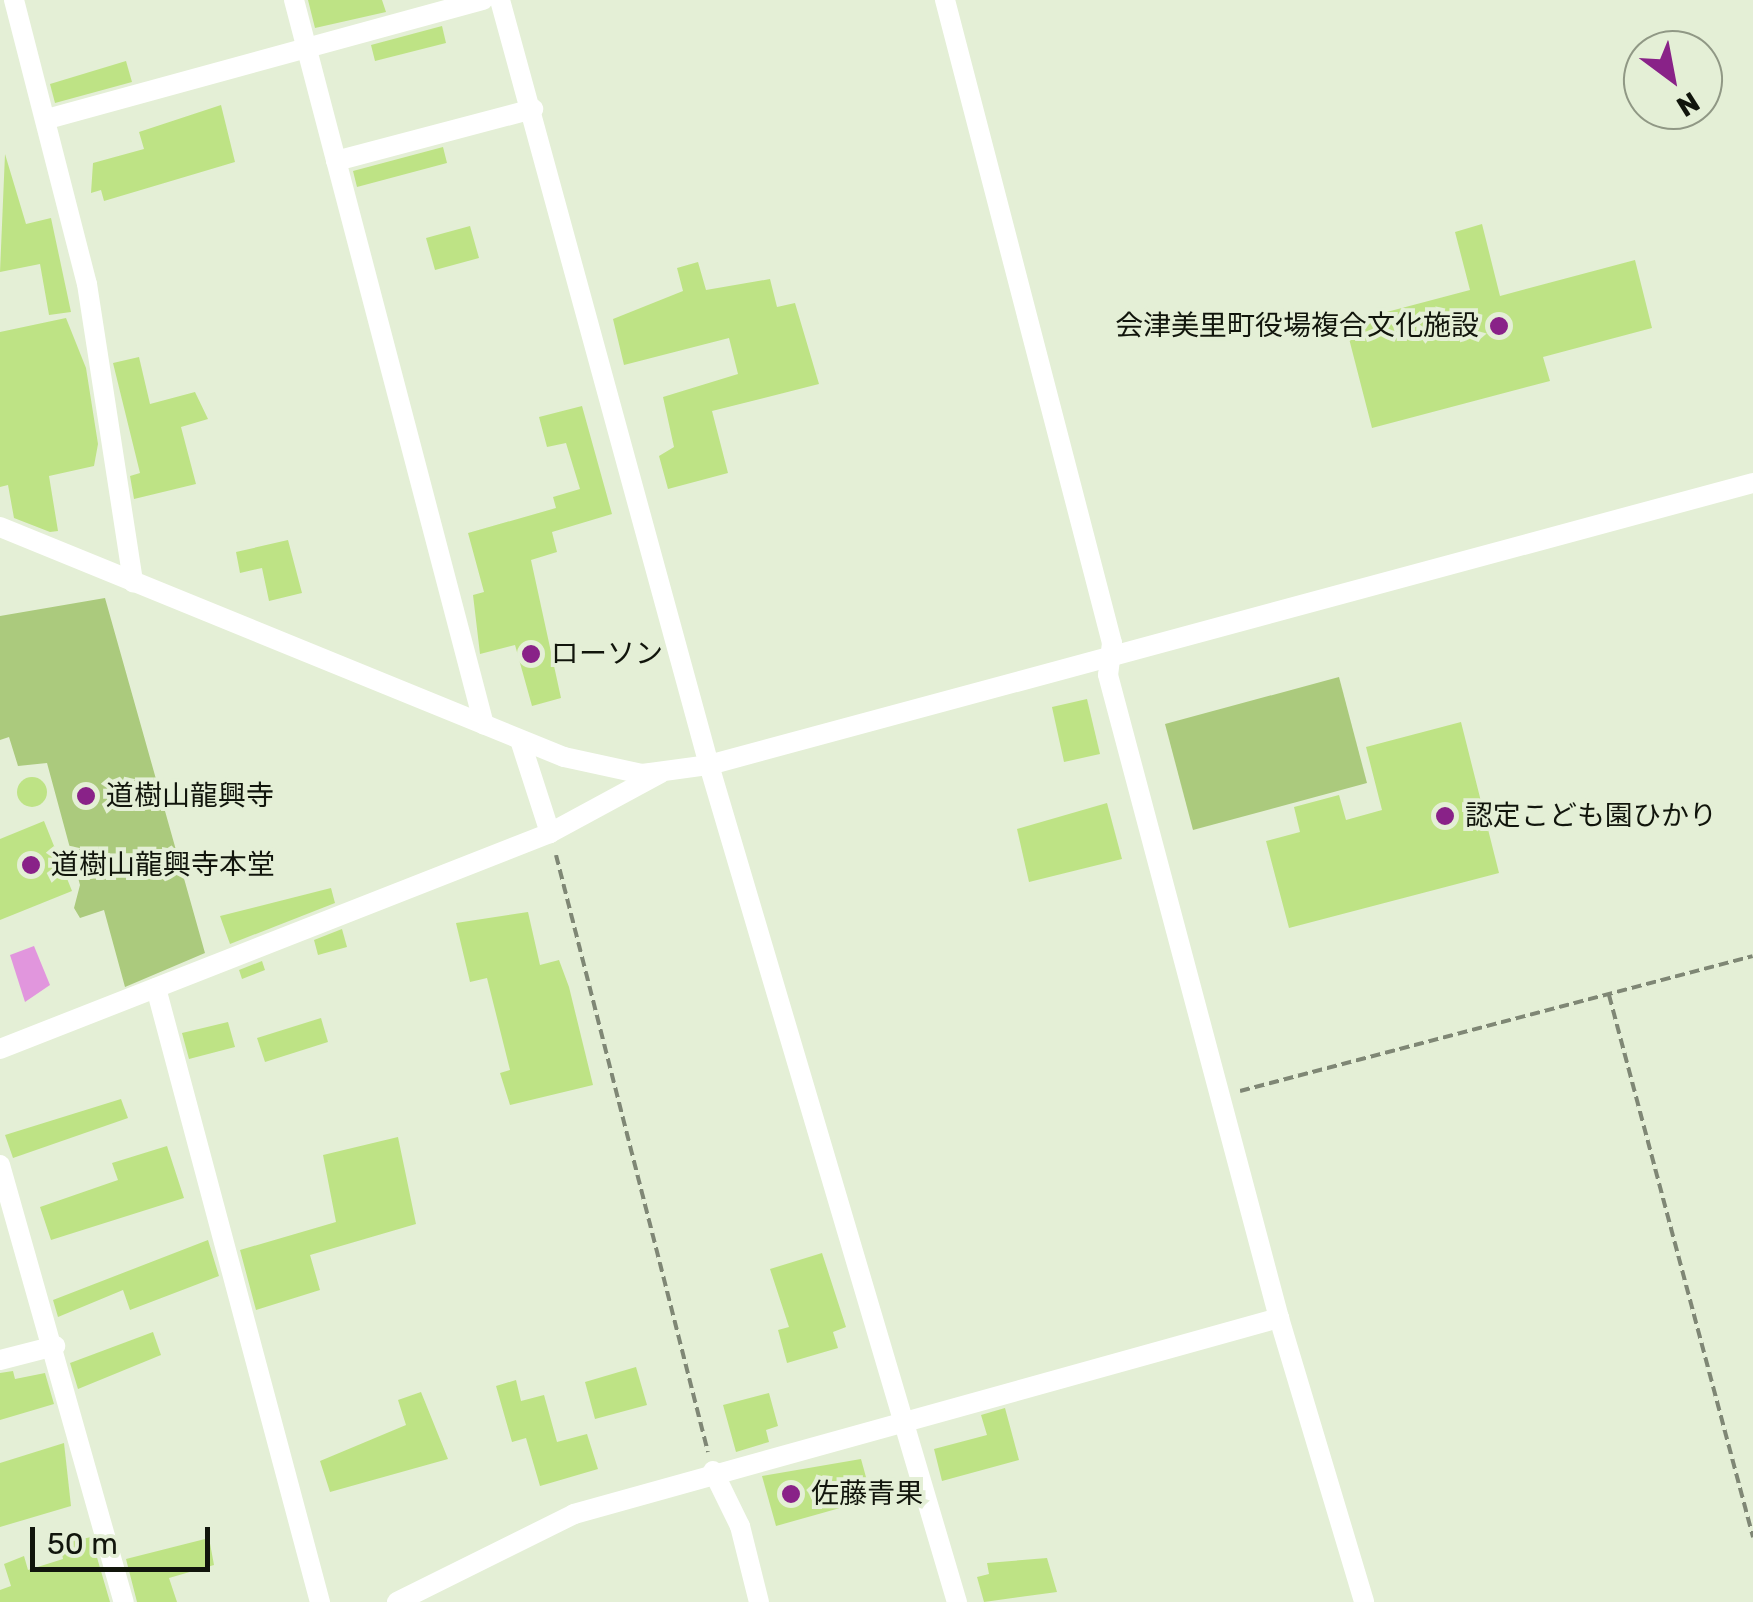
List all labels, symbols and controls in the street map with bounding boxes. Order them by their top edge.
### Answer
north arrow [1623,30,1723,130]
text: N [1671,85,1705,123]
place label: 会津美里町役場複合文化施設 [1115,309,1479,343]
marker: 会津美里町役場複合文化施設 [1488,315,1510,337]
place label: ローソン [551,637,663,671]
marker: ローソン [520,643,542,665]
place label: 道樹山龍興寺 [106,779,274,813]
marker: 道樹山龍興寺 [75,785,97,807]
place label: 認定こども園ひかり [1465,799,1717,833]
marker: 認定こども園ひかり [1434,805,1456,827]
place label: 道樹山龍興寺本堂 [51,848,275,882]
marker: 道樹山龍興寺本堂 [20,854,42,876]
place label: 佐藤青果 [811,1477,923,1511]
marker: 佐藤青果 [780,1483,802,1505]
scale bar [35,1507,215,1569]
text: 50 m [47,1526,118,1562]

